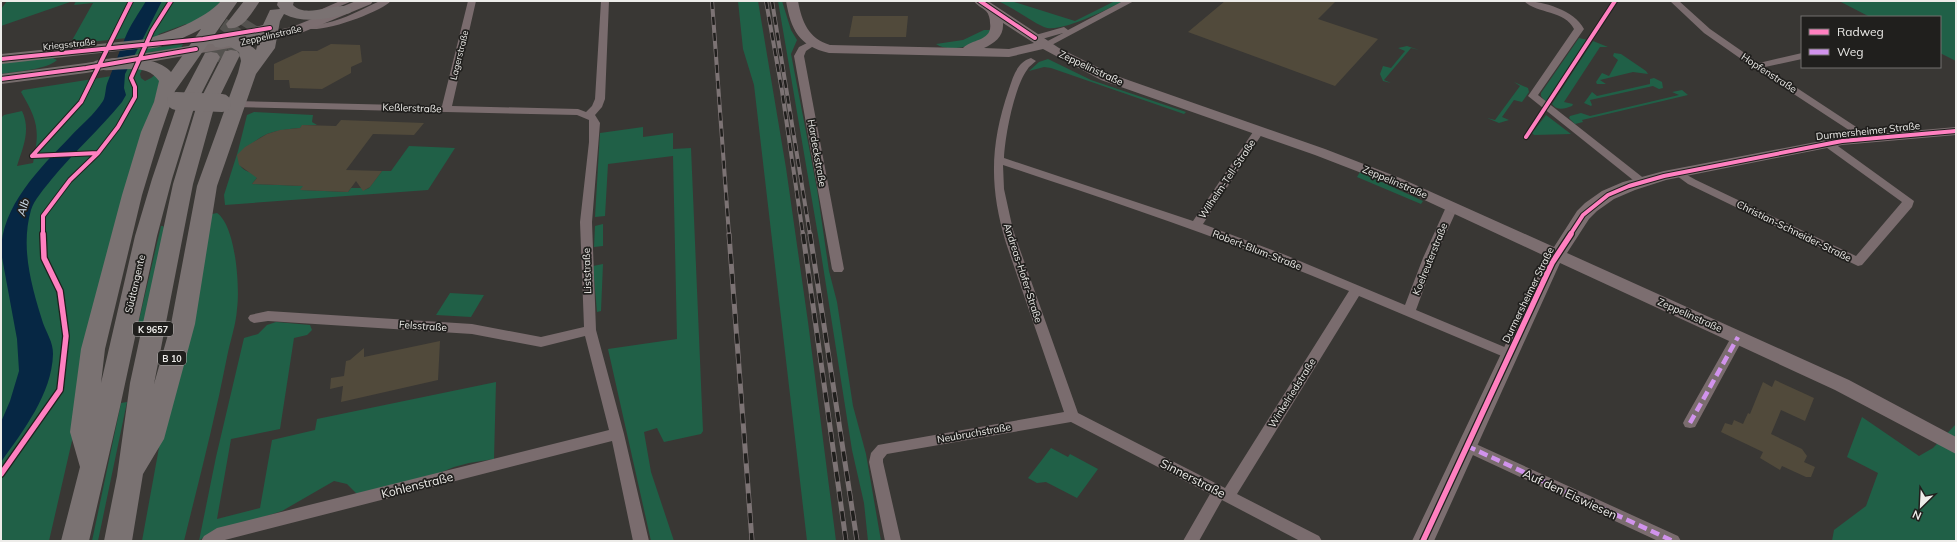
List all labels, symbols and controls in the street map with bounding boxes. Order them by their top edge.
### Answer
legend [1801,16,1941,68]
street label: Zeppelinstraße [239,23,303,47]
text: Radweg [1837,24,1884,39]
street label: Lagerstraße [448,29,470,81]
street label: Kriegsstraße [42,36,96,52]
text: Weg [1837,44,1863,59]
street label: Zeppelinstraße [1057,48,1125,88]
street label: Hopfenstraße [1739,50,1799,96]
street label: Keßlerstraße [382,100,442,116]
street label: Hardeckstraße [805,118,829,188]
street label: Durmersheimer Straße [1815,119,1921,143]
street label: Wilhelm-Tell-Straße [1196,137,1258,221]
street label: Zeppelinstraße [1361,163,1429,201]
water label: Alb [14,196,32,218]
street label: Christian-Schneider-Straße [1734,198,1854,264]
street label: Koelreuterstraße [1410,221,1450,297]
street label: Andreas-Hofer-Straße [1001,222,1045,324]
street label: Robert-Blum-Straße [1211,227,1303,273]
street label: Durmersheimer Straße [1499,245,1557,345]
street label: Liststraße [580,248,594,294]
street label: Südtangente [122,254,148,314]
street label: Zeppelinstraße [1656,295,1724,335]
street label: Felsstraße [399,318,447,334]
road number: K 9657 [133,322,173,336]
road number: B 10 [158,351,186,365]
street label: Winkelriedstraße [1265,356,1319,430]
street label: Neubruchstraße [936,420,1012,446]
street label: Sinnerstraße [1158,455,1228,501]
street label: Auf den Eiswiesen [1521,466,1619,522]
street label: Kohlenstraße [380,469,454,501]
north arrow [1901,486,1941,526]
text: N [1910,507,1924,523]

